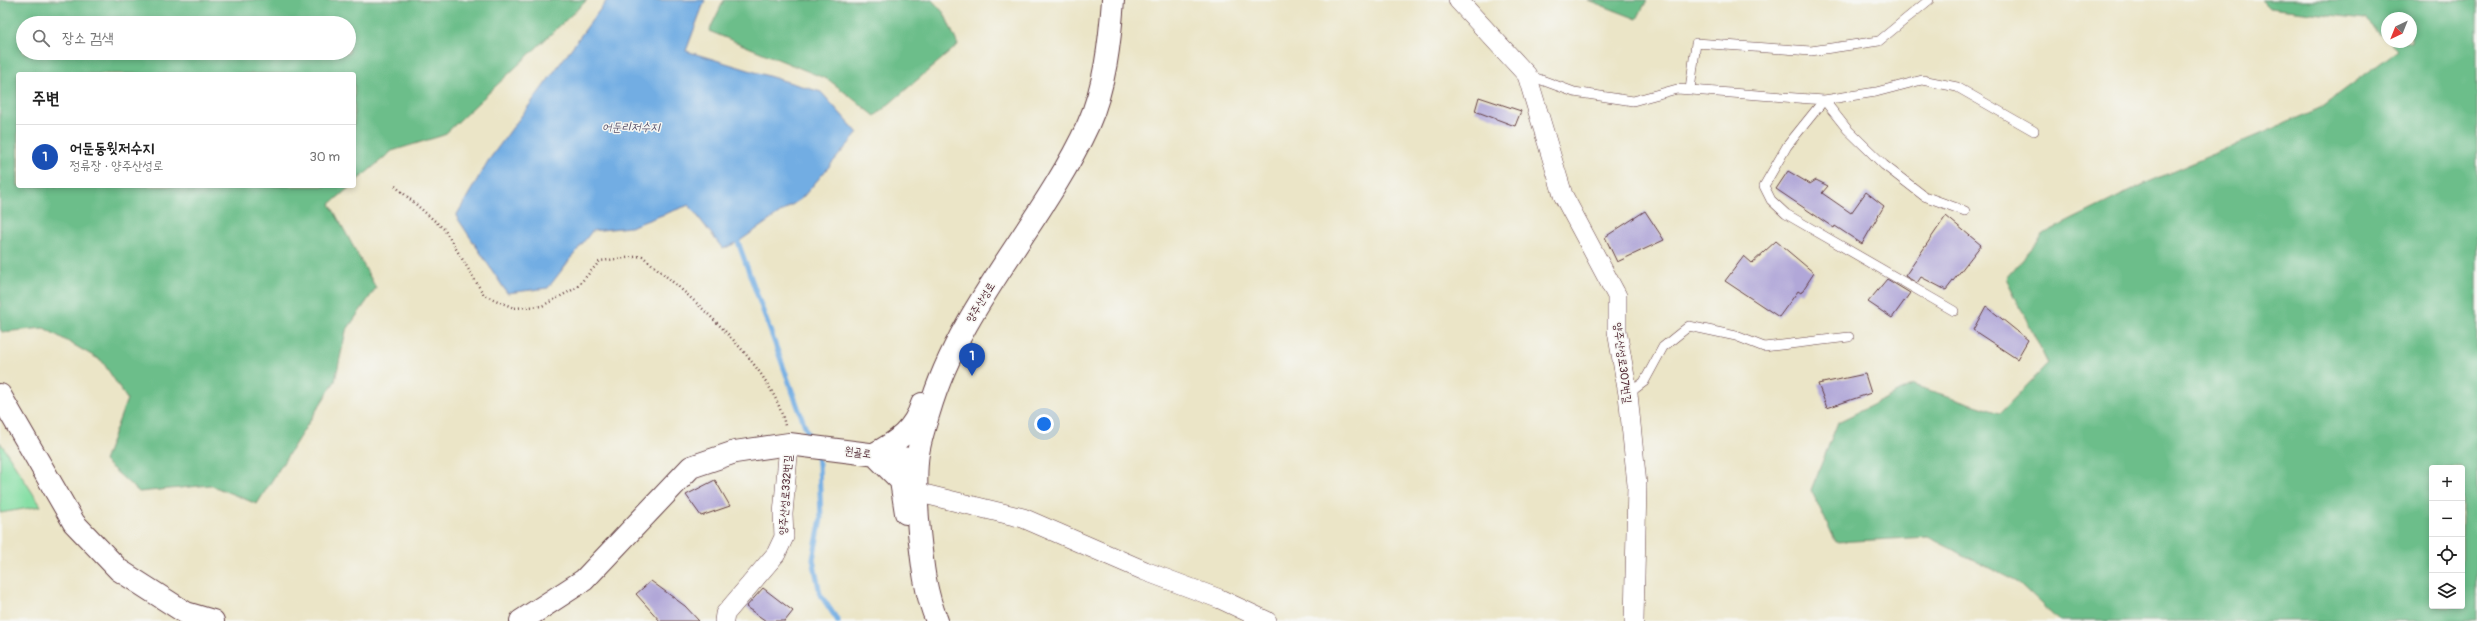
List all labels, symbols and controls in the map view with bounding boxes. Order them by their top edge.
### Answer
north arrow [2381,12,2417,48]
search box [16,16,356,60]
icon: search [30,27,52,49]
text: 장소 검색 [62,29,114,48]
text: 주변 [32,88,59,109]
water label: 어둔리저수지 [602,120,661,135]
text: 어둔동윗저수지 [70,139,155,158]
text: 1 [42,149,48,165]
text: 30 m [310,149,340,165]
text: 정류장 · 양주산성로 [70,158,164,174]
street label: 양주산성로 [963,280,998,324]
street label: 양주산성로307번길 [1611,322,1634,404]
pin: 1 [959,343,985,376]
your location [1034,414,1054,434]
street label: 원골로 [844,444,872,461]
street label: 양주산성로332번길 [776,454,795,536]
map controls [2429,465,2465,609]
button: + [2429,465,2465,501]
button: − [2429,501,2465,537]
button: locate [2429,537,2465,573]
button: layers [2429,573,2465,609]

